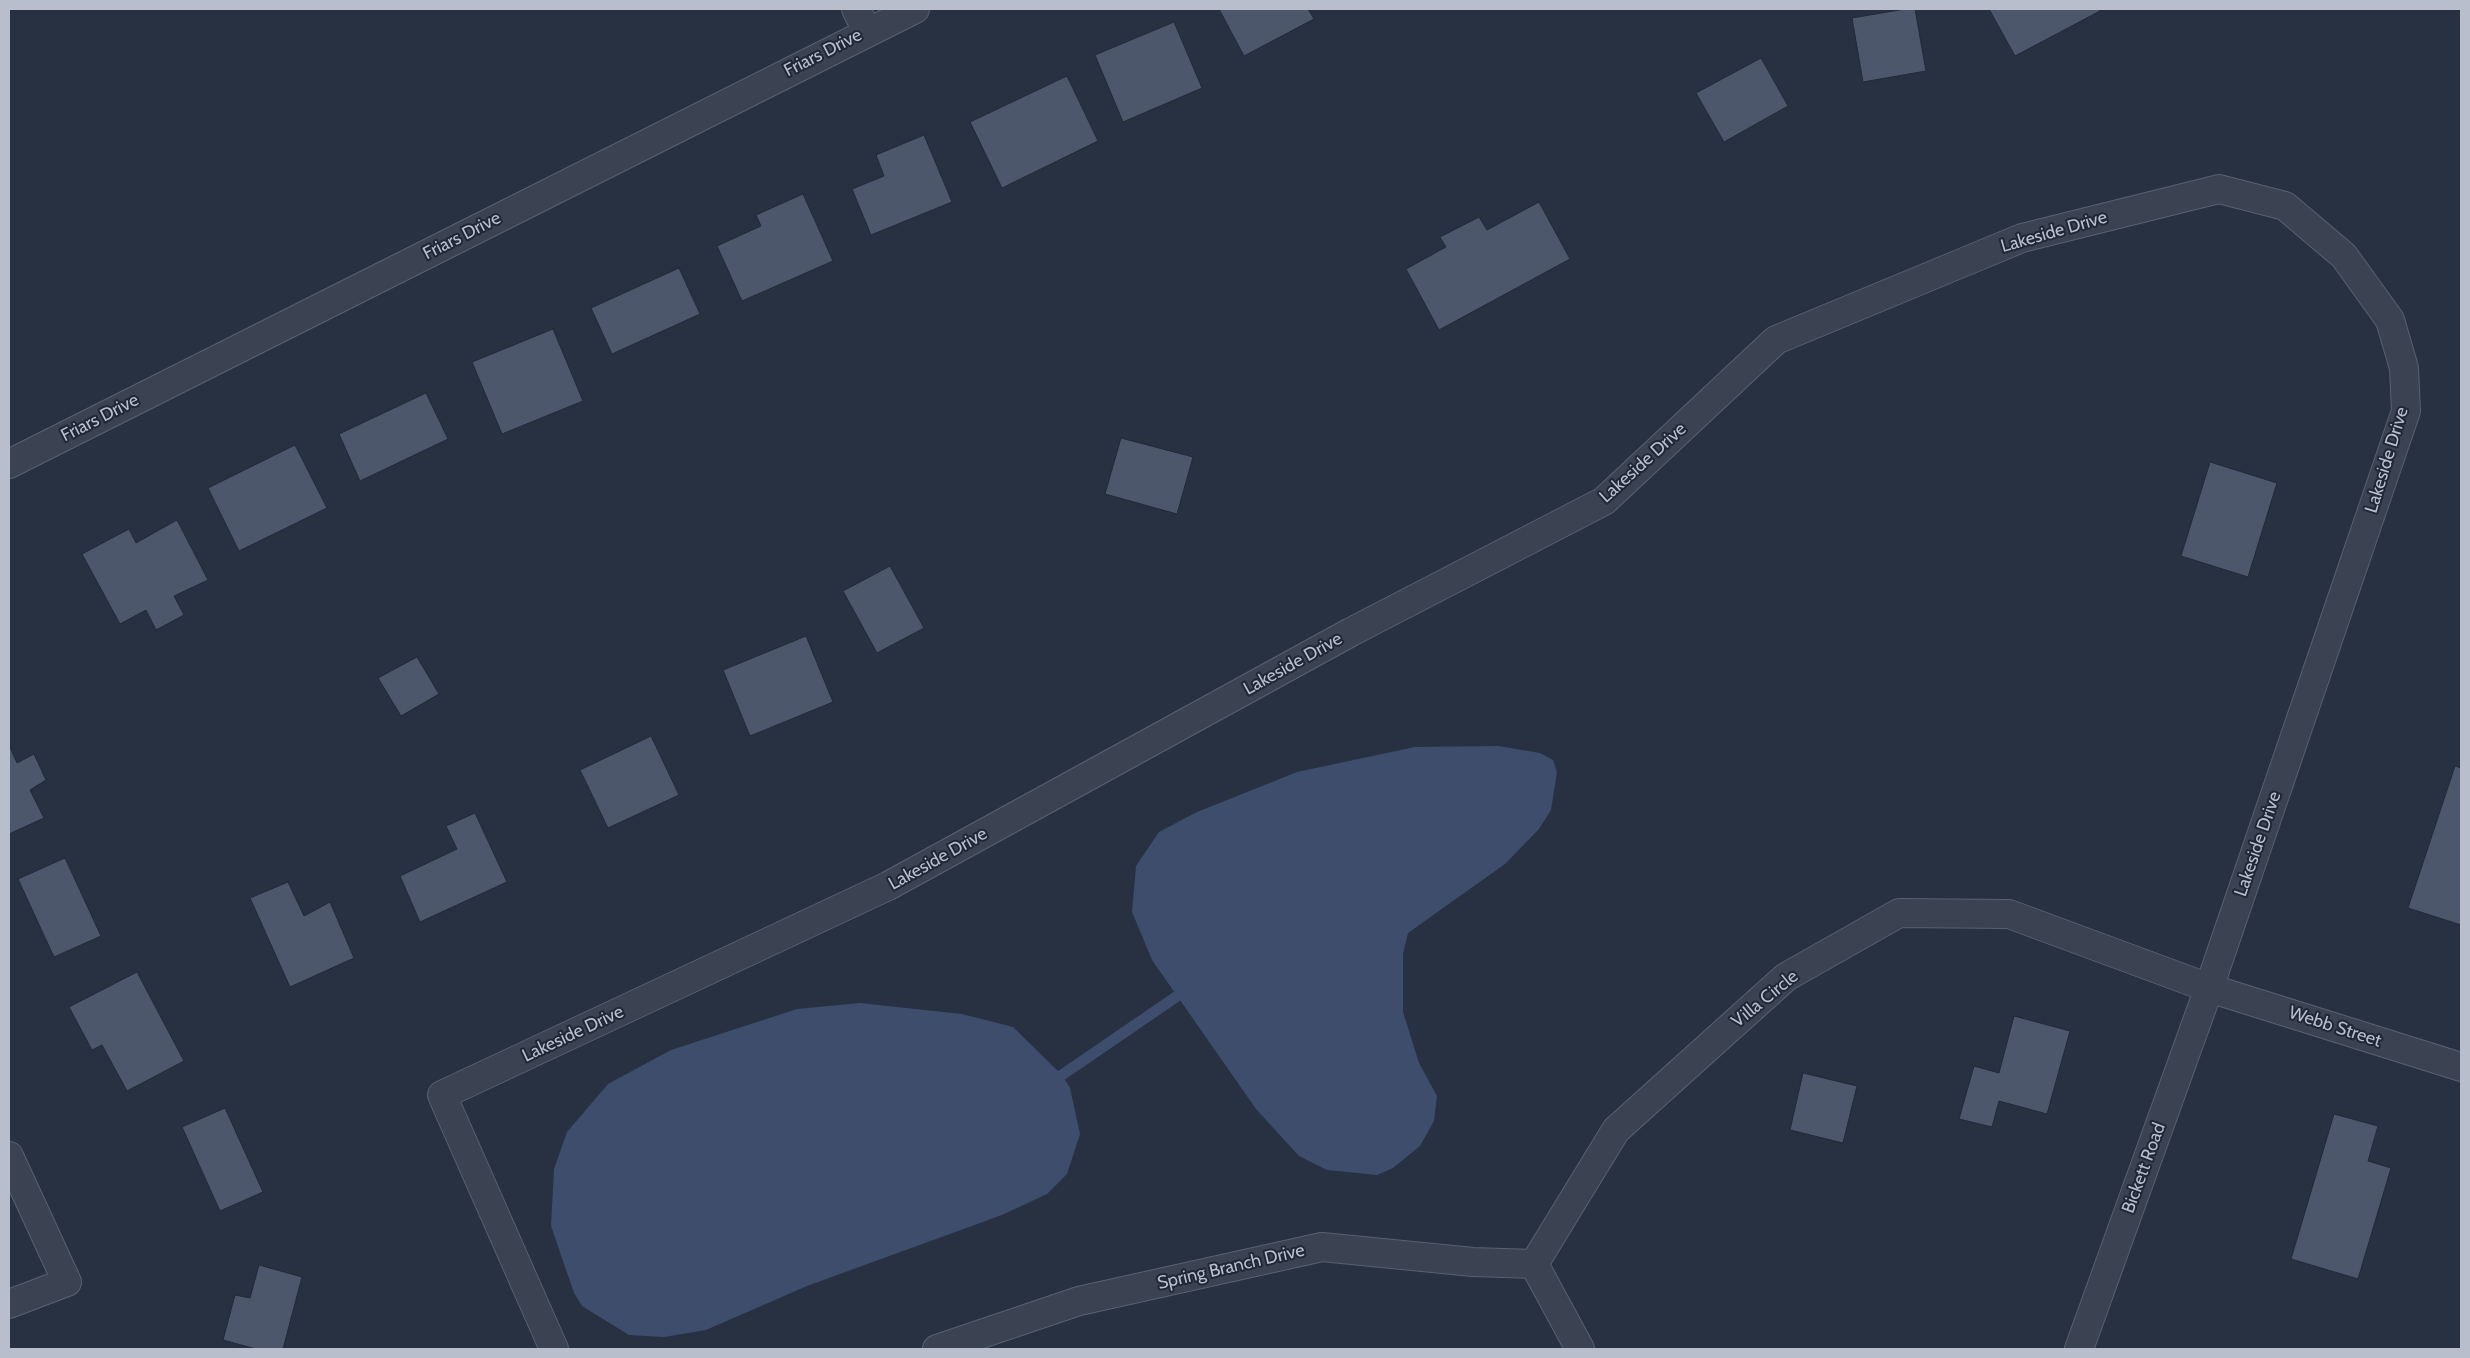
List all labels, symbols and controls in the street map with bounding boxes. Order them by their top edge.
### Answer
street label: Friars Drive [781,24,865,82]
street label: Friars Drive [420,207,504,265]
street label: Lakeside Drive [1998,207,2110,257]
street label: Friars Drive [58,389,142,447]
street label: Lakeside Drive [2361,405,2413,515]
street label: Lakeside Drive [1595,418,1691,508]
street label: Lakeside Drive [1240,628,1346,700]
street label: Lakeside Drive [2230,789,2286,899]
street label: Lakeside Drive [885,823,991,895]
street label: Villa Circle [1727,966,1803,1032]
street label: Lakeside Drive [519,1001,627,1067]
street label: Webb Street [2286,1002,2384,1052]
street label: Bickett Road [2118,1120,2170,1216]
street label: Spring Branch Drive [1155,1240,1307,1294]

